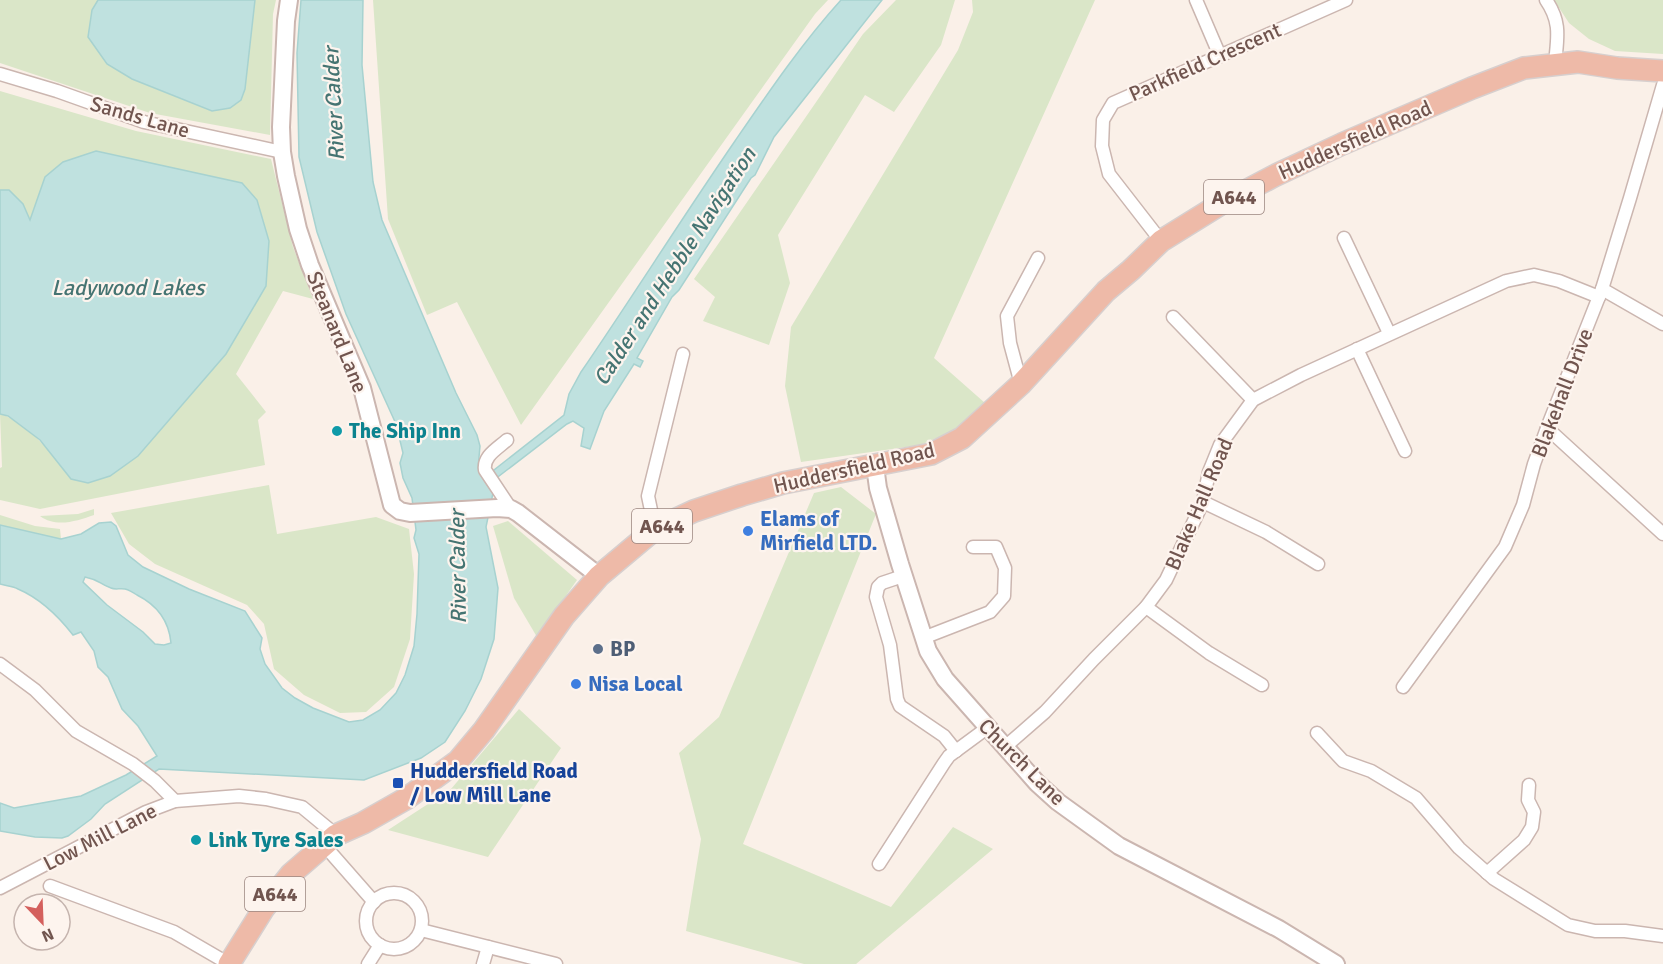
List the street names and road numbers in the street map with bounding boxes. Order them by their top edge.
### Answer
street label: Parkfield Crescent [1125,17,1285,107]
street label: Sands Lane [87,90,193,144]
street label: Huddersfield Road [1274,95,1436,185]
road number: A644 [1204,180,1264,214]
street label: Steanard Lane [301,267,373,397]
street label: Blakehall Drive [1526,325,1598,461]
street label: Blake Hall Road [1159,434,1239,574]
street label: Huddersfield Road [771,437,937,499]
road number: A644 [632,509,692,543]
street label: Church Lane [973,713,1071,811]
street label: Low Mill Lane [39,797,161,877]
road number: A644 [245,877,305,911]

